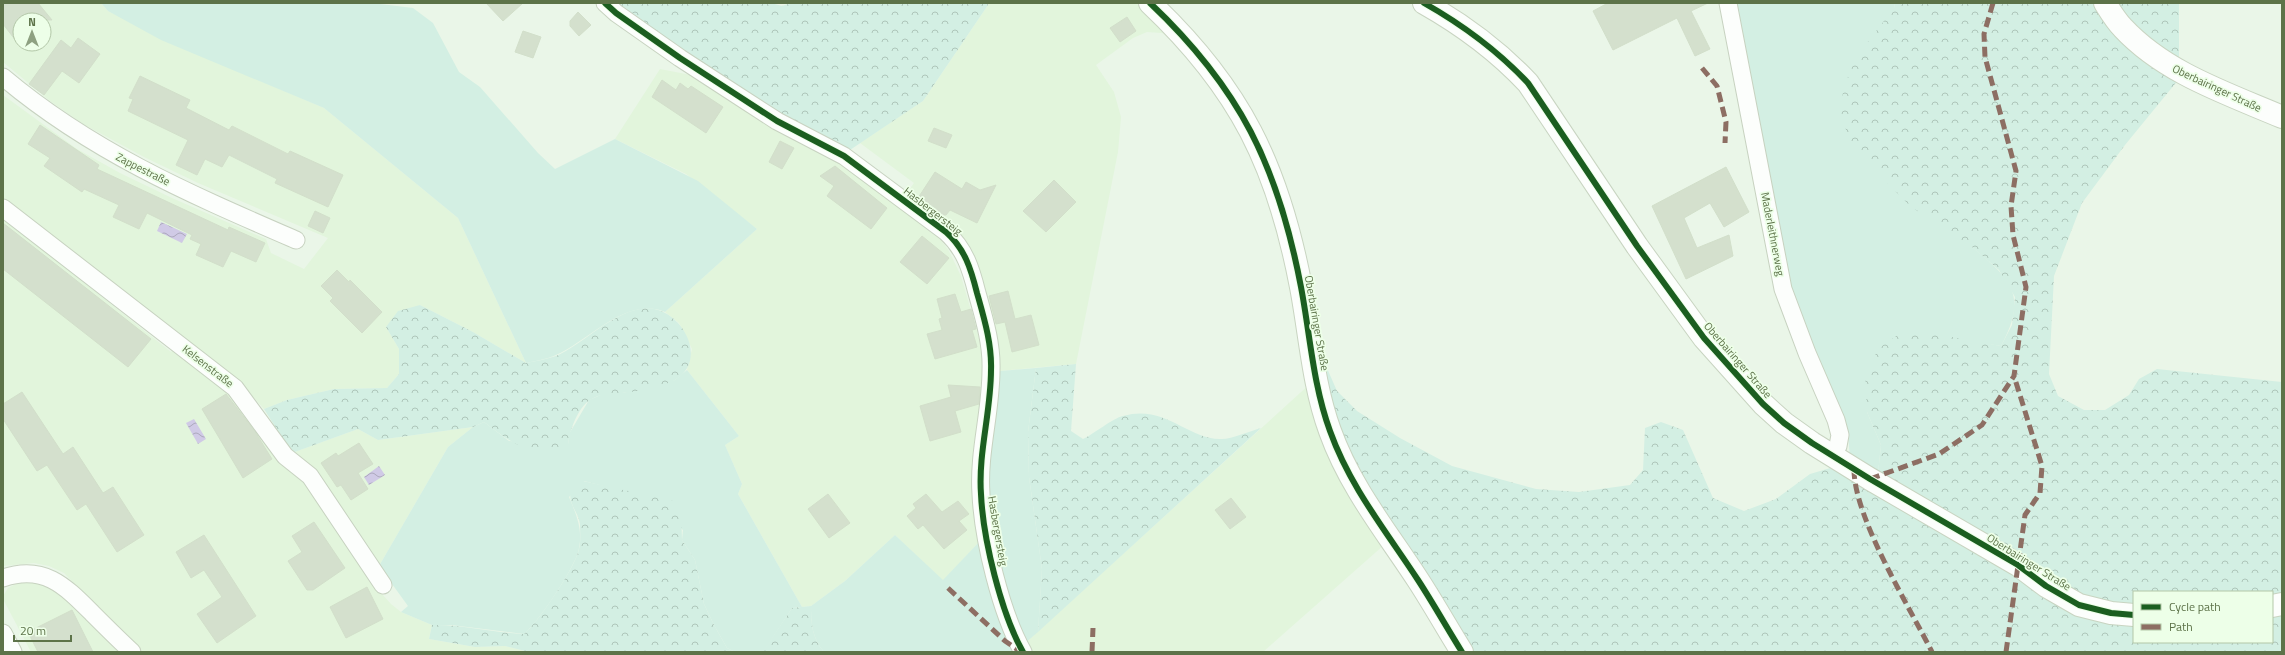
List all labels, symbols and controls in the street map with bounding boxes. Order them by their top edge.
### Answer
north arrow [12,12,52,52]
text: N [28,14,36,30]
street label: Oberbairinger Straße [2170,60,2265,116]
street label: Zappestraße [113,149,173,190]
street label: Hasbergersteig [900,183,966,239]
street label: Maderleithnerweg [1757,191,1789,278]
street label: Oberbairinger Straße [1301,274,1333,372]
street label: Oberbairinger Straße [1700,318,1776,402]
street label: Kelsenstraße [179,341,237,391]
street label: Hasbergersteig [984,495,1012,568]
street label: Oberbairinger Straße [1984,530,2075,595]
legend [2133,591,2273,643]
text: Cycle path [2169,597,2221,616]
scale bar [14,617,71,643]
text: Path [2169,617,2193,636]
text: 20 m [20,621,46,640]

